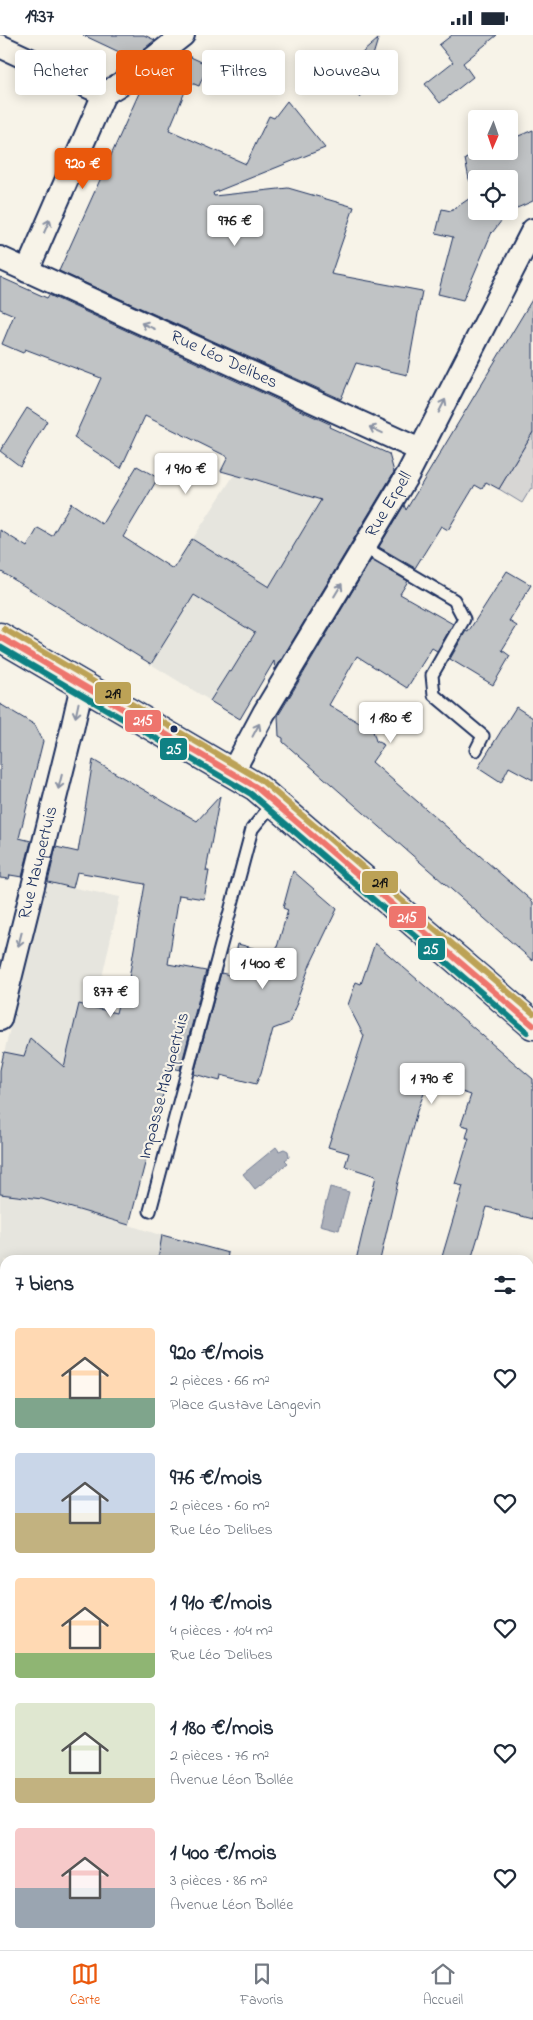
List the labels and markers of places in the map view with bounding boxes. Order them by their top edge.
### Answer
pin: 920 € [48,147,118,190]
pin: 976 € [200,205,270,247]
pin: 1 910 € [140,453,232,495]
pin: 1 180 € [345,701,437,744]
unlabelled marker [169,724,179,734]
pin: 1 400 € [217,947,309,990]
pin: 877 € [76,975,146,1018]
pin: 1 790 € [386,1063,478,1105]

